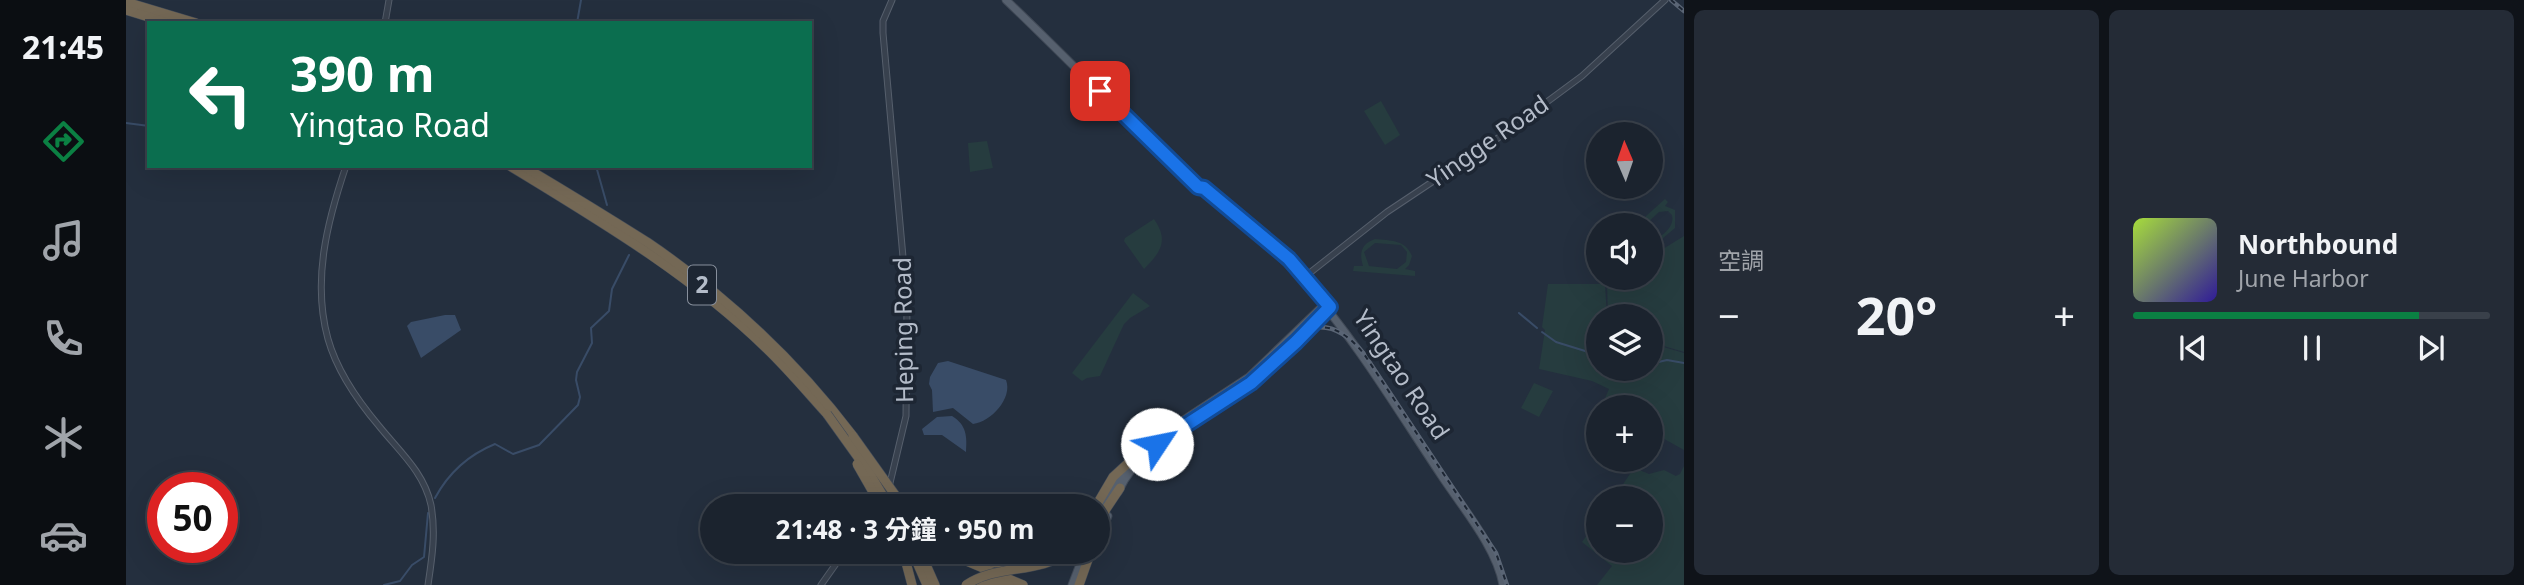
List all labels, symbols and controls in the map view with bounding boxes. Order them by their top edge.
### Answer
text: 21:45 [22,25,104,68]
text: 390 m [290,40,435,106]
icon: left [175,49,266,140]
pin [1070,61,1130,121]
icon: arrive [1081,72,1119,110]
street label: Yingge Road [1420,87,1555,195]
text: Yingtao Road [290,103,490,146]
icon: directions [39,117,88,166]
north arrow [1586,122,1662,200]
map controls [1586,122,1663,563]
button: sound [1586,213,1663,290]
icon: music [39,216,88,265]
text: Northbound [2238,226,2398,262]
text: 空調 [1718,244,1764,276]
street label: Heping Road [885,257,920,403]
text: June Harbor [2238,262,2369,294]
road number: 2 [688,266,716,304]
text: 20° [1856,279,1937,350]
text: − [1718,289,1740,341]
text: + [2053,289,2075,341]
street label: Yingtao Road [1347,303,1458,446]
button: layers [1586,304,1663,381]
icon: phone [39,314,88,363]
icon: previous [2174,329,2212,367]
icon: pause [2293,329,2331,367]
icon: next [2412,329,2450,367]
button: + [1586,395,1663,472]
position arrow [1120,407,1194,481]
icon: climate [39,413,88,462]
speed limit sign: 50 [147,472,238,563]
button: − [1586,486,1663,563]
icon: car [39,511,88,560]
text: 21:48 · 3 分鐘 · 950 m [776,511,1034,547]

